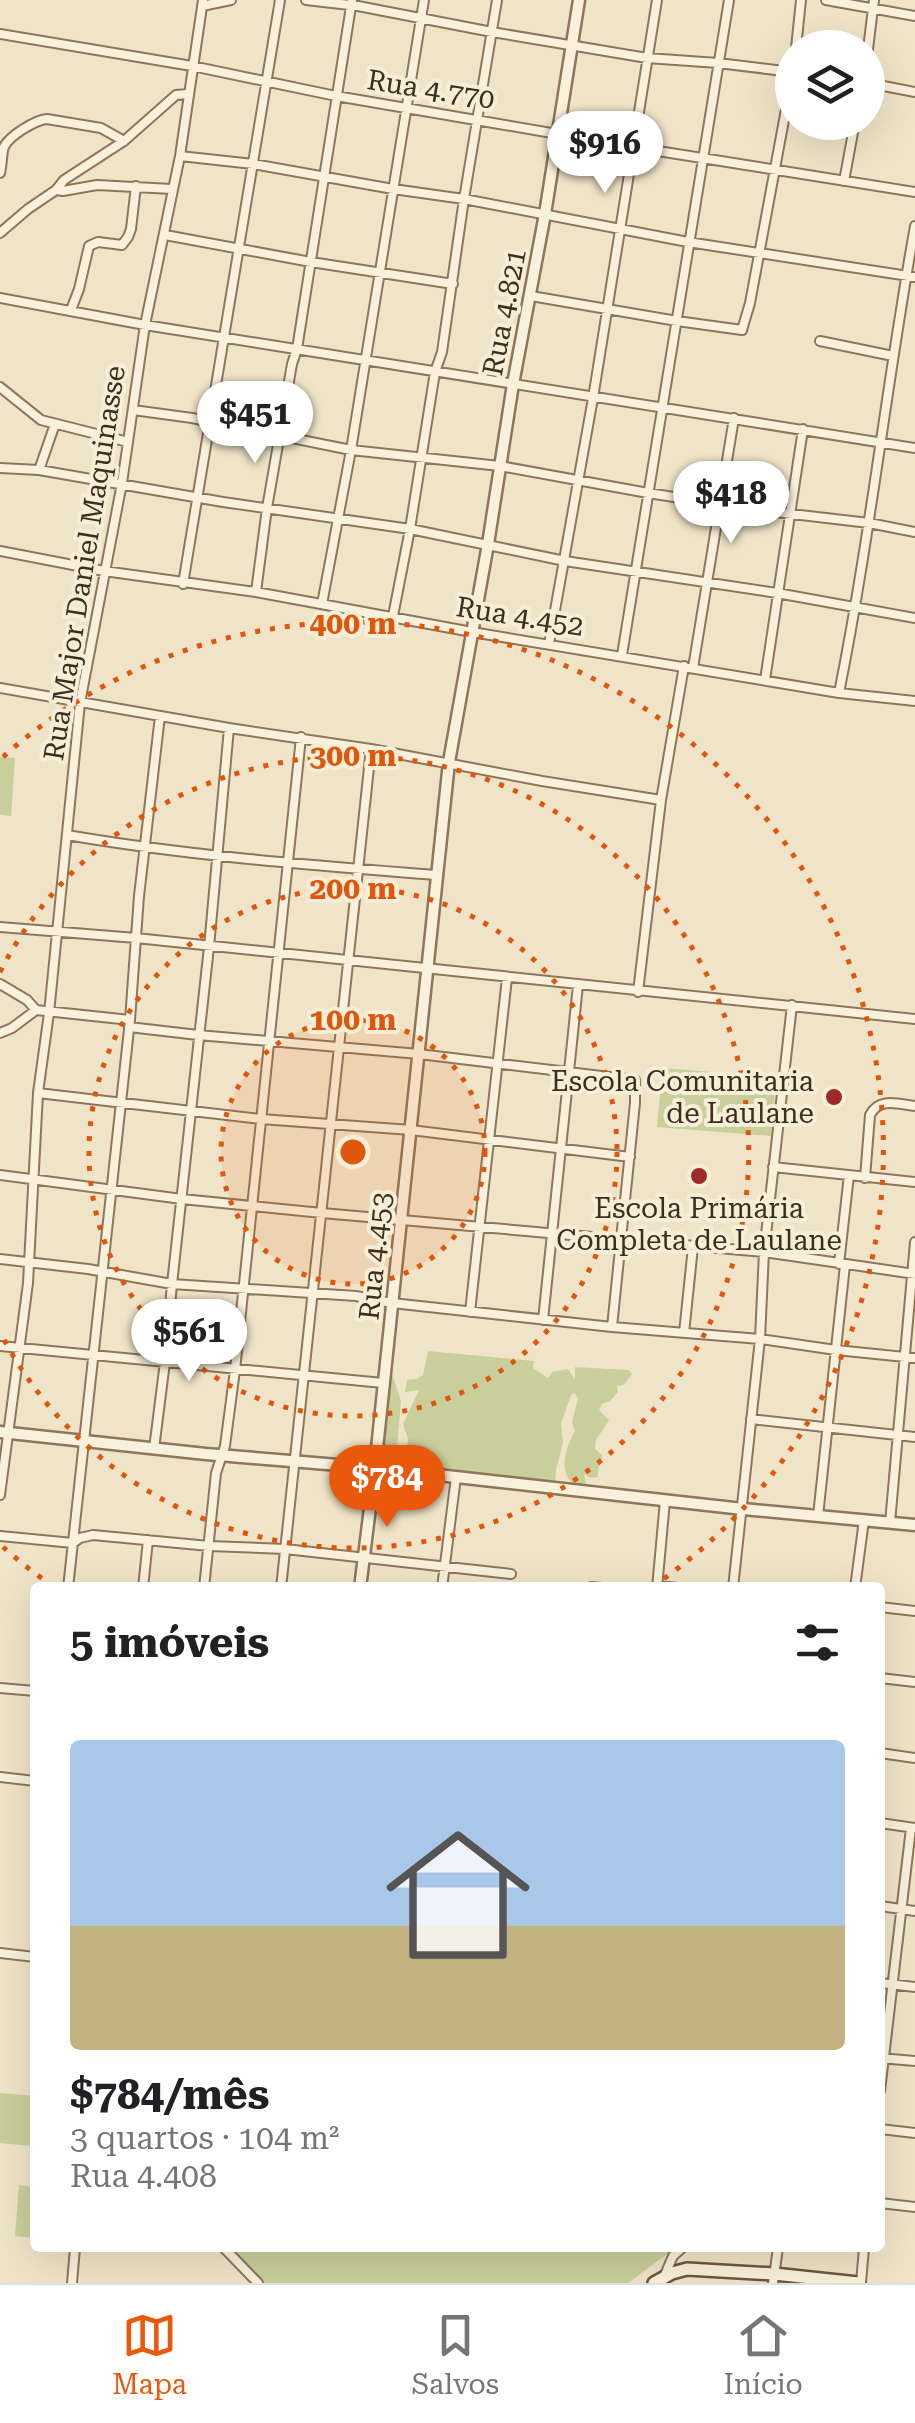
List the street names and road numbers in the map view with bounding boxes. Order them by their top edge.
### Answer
street label: Rua 4.770 [365,63,497,116]
street label: Rua 4.821 [476,246,533,378]
street label: Rua Major Daniel Maquinasse [37,363,132,763]
street label: Rua 4.452 [454,590,586,643]
street label: Rua 4.453 [352,1190,399,1322]

